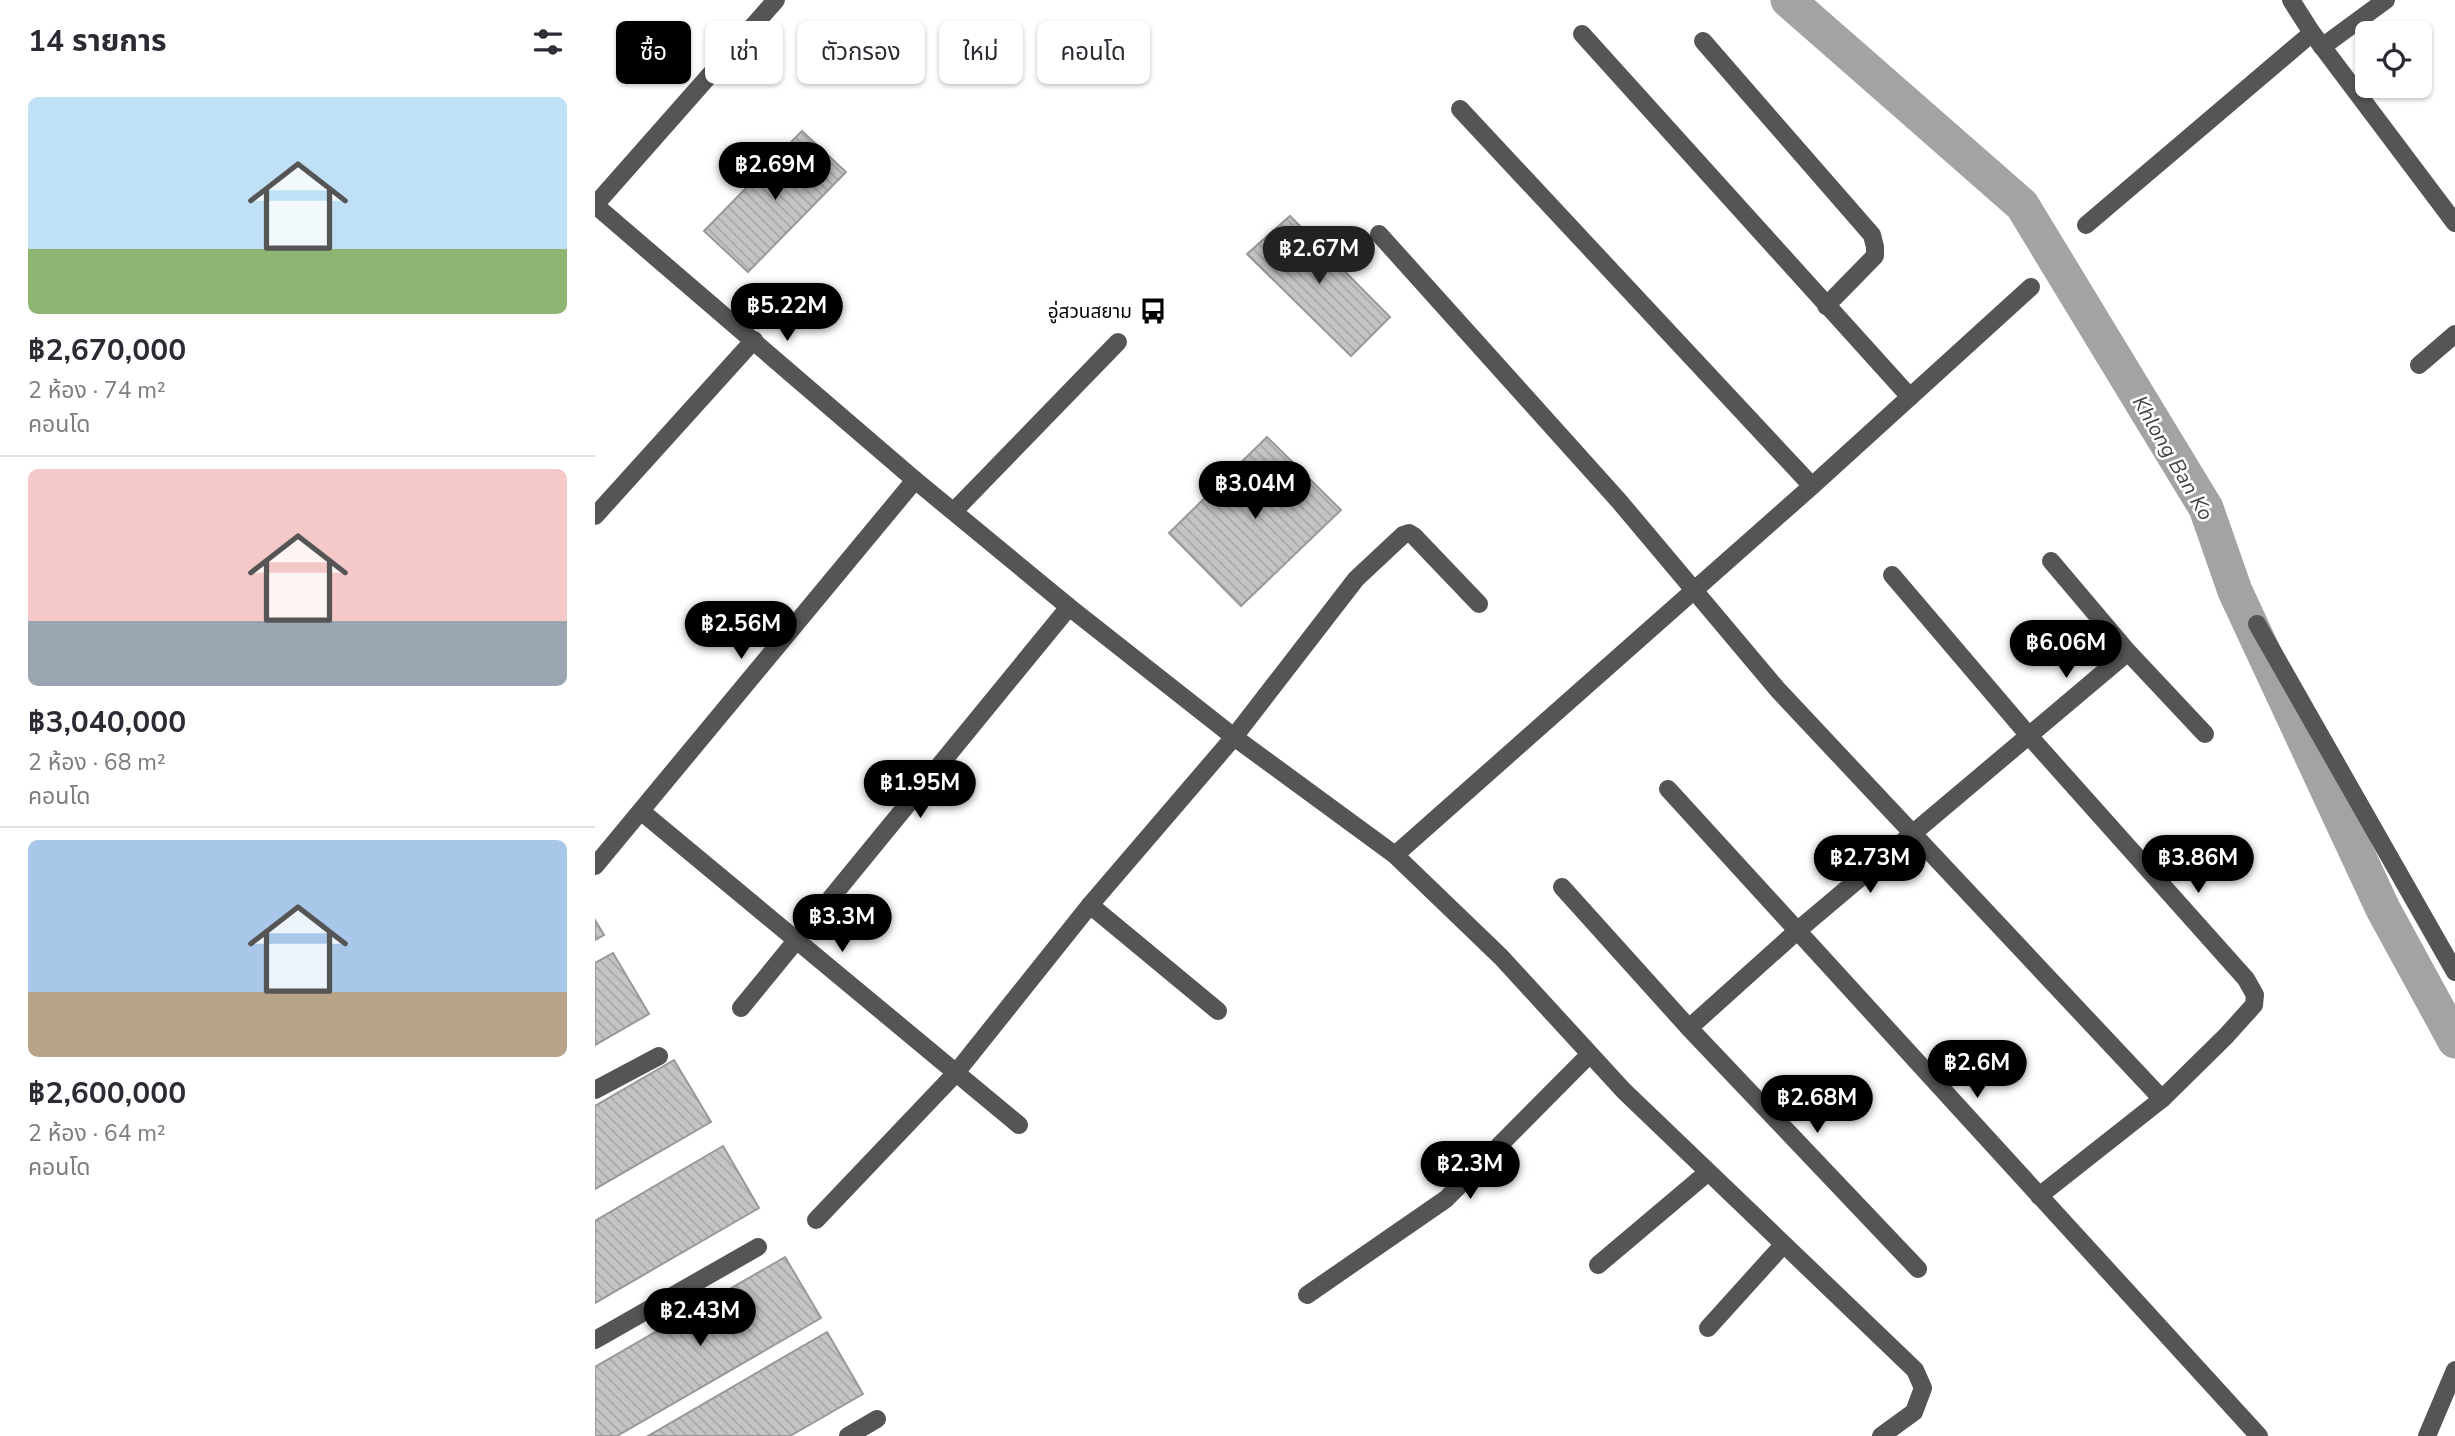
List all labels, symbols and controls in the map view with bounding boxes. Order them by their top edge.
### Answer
text: 14 รายการ [28,21,167,62]
chip: ซื้อ [616,21,691,84]
chip: เช่า [705,21,783,84]
chip: ตัวกรอง [797,21,925,84]
chip: ใหม่ [939,21,1023,84]
chip: คอนโด [1037,21,1150,84]
map controls [2355,21,2432,98]
button: locate [2355,21,2432,98]
icon: filters [529,23,567,61]
pin: ฿2.69M [718,142,832,202]
icon: home [235,143,361,269]
text: ฿2.69M [735,149,815,180]
pin: ฿2.67M [1262,226,1376,286]
text: ฿2.67M [1279,233,1359,264]
pin: ฿5.22M [730,284,844,343]
text: ฿5.22M [747,290,827,321]
bus stop icon: อู่สวนสยาม [1138,296,1168,326]
place label: อู่สวนสยาม [1048,299,1132,325]
text: ฿2,670,000 [28,330,186,371]
text: 2 ห้อง · 74 m² [28,375,166,406]
water label: Khlong Ban Ko [2126,391,2220,525]
text: คอนโด [28,409,90,440]
pin: ฿3.04M [1198,462,1312,521]
text: ฿3.04M [1215,468,1295,499]
icon: home [235,515,361,641]
pin: ฿2.56M [684,602,798,661]
text: ฿2.56M [701,608,781,639]
pin: ฿6.06M [2009,620,2123,680]
text: ฿6.06M [2026,627,2106,658]
text: ฿3,040,000 [28,702,186,743]
text: 2 ห้อง · 68 m² [28,747,166,778]
pin: ฿1.95M [863,760,977,820]
text: ฿1.95M [880,767,960,798]
text: คอนโด [28,781,90,812]
pin: ฿2.73M [1813,836,1927,895]
pin: ฿3.86M [2141,836,2255,895]
text: ฿2.73M [1830,842,1910,873]
text: ฿3.86M [2158,842,2238,873]
icon: home [235,886,361,1012]
pin: ฿3.3M [793,894,891,954]
text: ฿3.3M [809,901,875,932]
pin: ฿2.6M [1928,1040,2026,1100]
text: ฿2.6M [1944,1047,2010,1078]
text: ฿2,600,000 [28,1073,186,1114]
pin: ฿2.68M [1760,1076,1874,1135]
text: ฿2.68M [1777,1082,1857,1113]
text: 2 ห้อง · 64 m² [28,1118,166,1149]
pin: ฿2.3M [1421,1142,1519,1201]
text: ฿2.3M [1437,1148,1503,1179]
text: คอนโด [28,1152,90,1183]
pin: ฿2.43M [643,1288,757,1348]
text: ฿2.43M [660,1295,740,1326]

